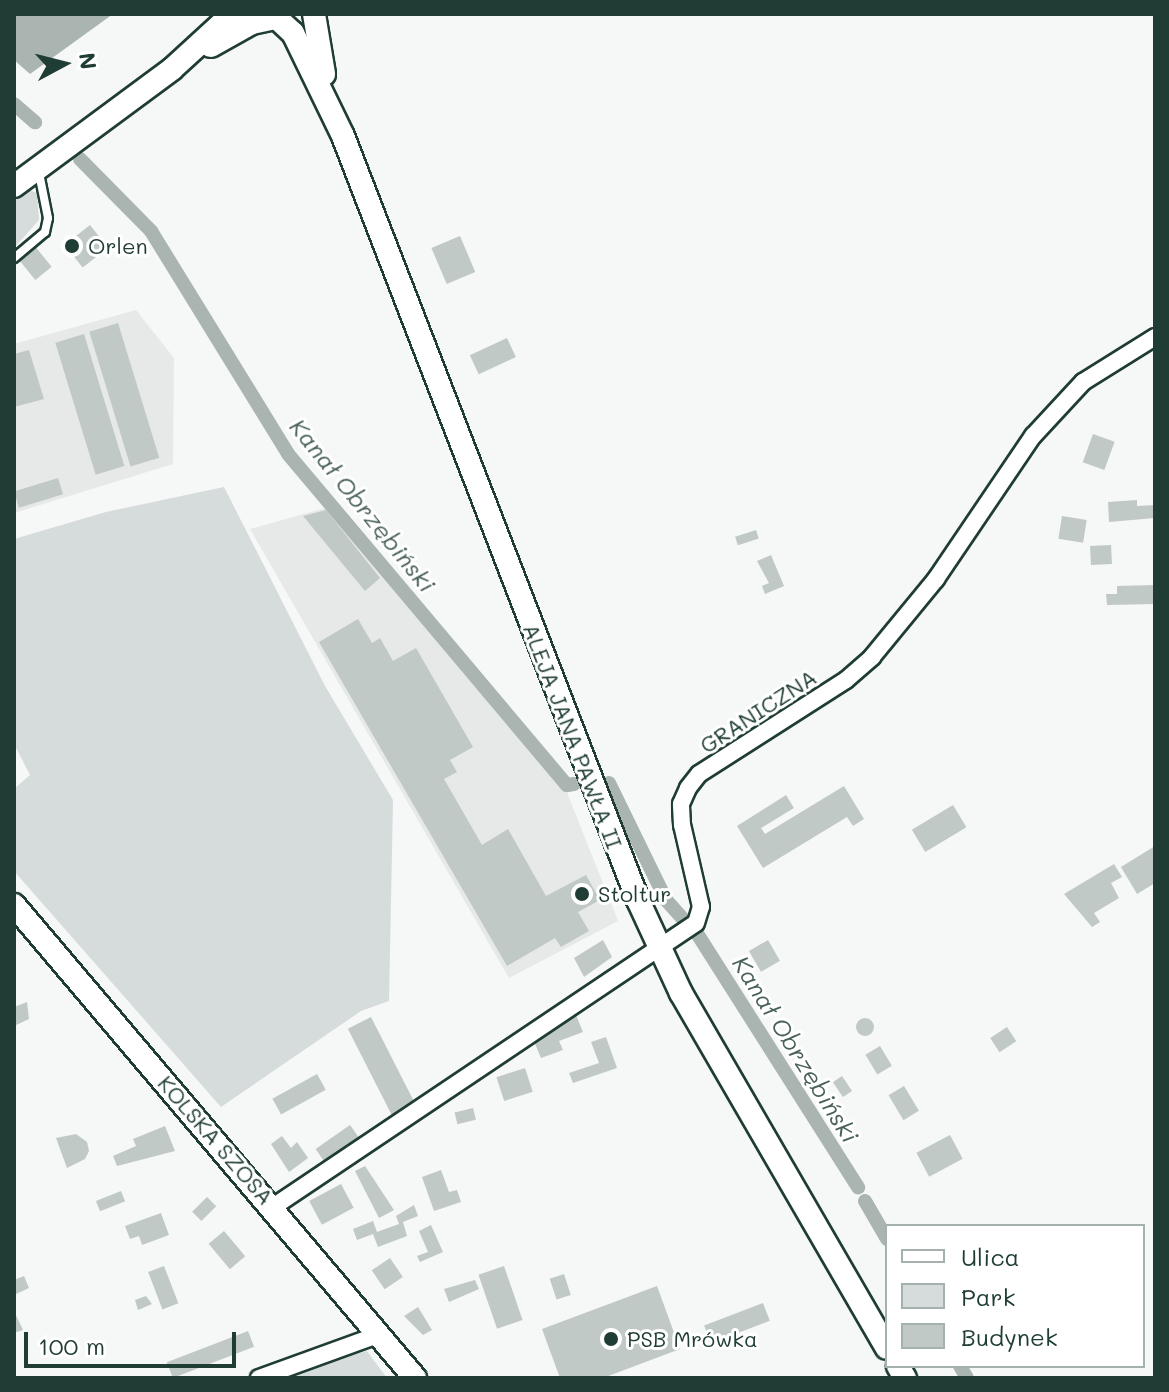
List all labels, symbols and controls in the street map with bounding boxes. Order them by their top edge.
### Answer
north arrow [24,24,104,104]
text: N [73,51,104,71]
place label: Orlen [88,233,148,259]
marker: Orlen [63,237,81,255]
water label: Kanał Obrzębiński [284,412,442,598]
street label: ALEJA JANA PAWŁA II [518,620,628,852]
street label: GRANICZNA [695,664,821,758]
place label: Stoltur [598,881,671,907]
marker: Stoltur [573,885,591,903]
water label: Kanał Obrzębiński [727,950,865,1148]
street label: KOLSKA SZOSA [153,1070,279,1210]
legend [885,1224,1145,1368]
text: Ulica [961,1241,1019,1272]
text: Park [961,1281,1015,1312]
scale bar [28,1316,240,1366]
text: Budynek [961,1321,1058,1352]
place label: PSB Mrówka [627,1326,758,1352]
text: 100 m [38,1330,105,1361]
marker: PSB Mrówka [602,1330,620,1348]

